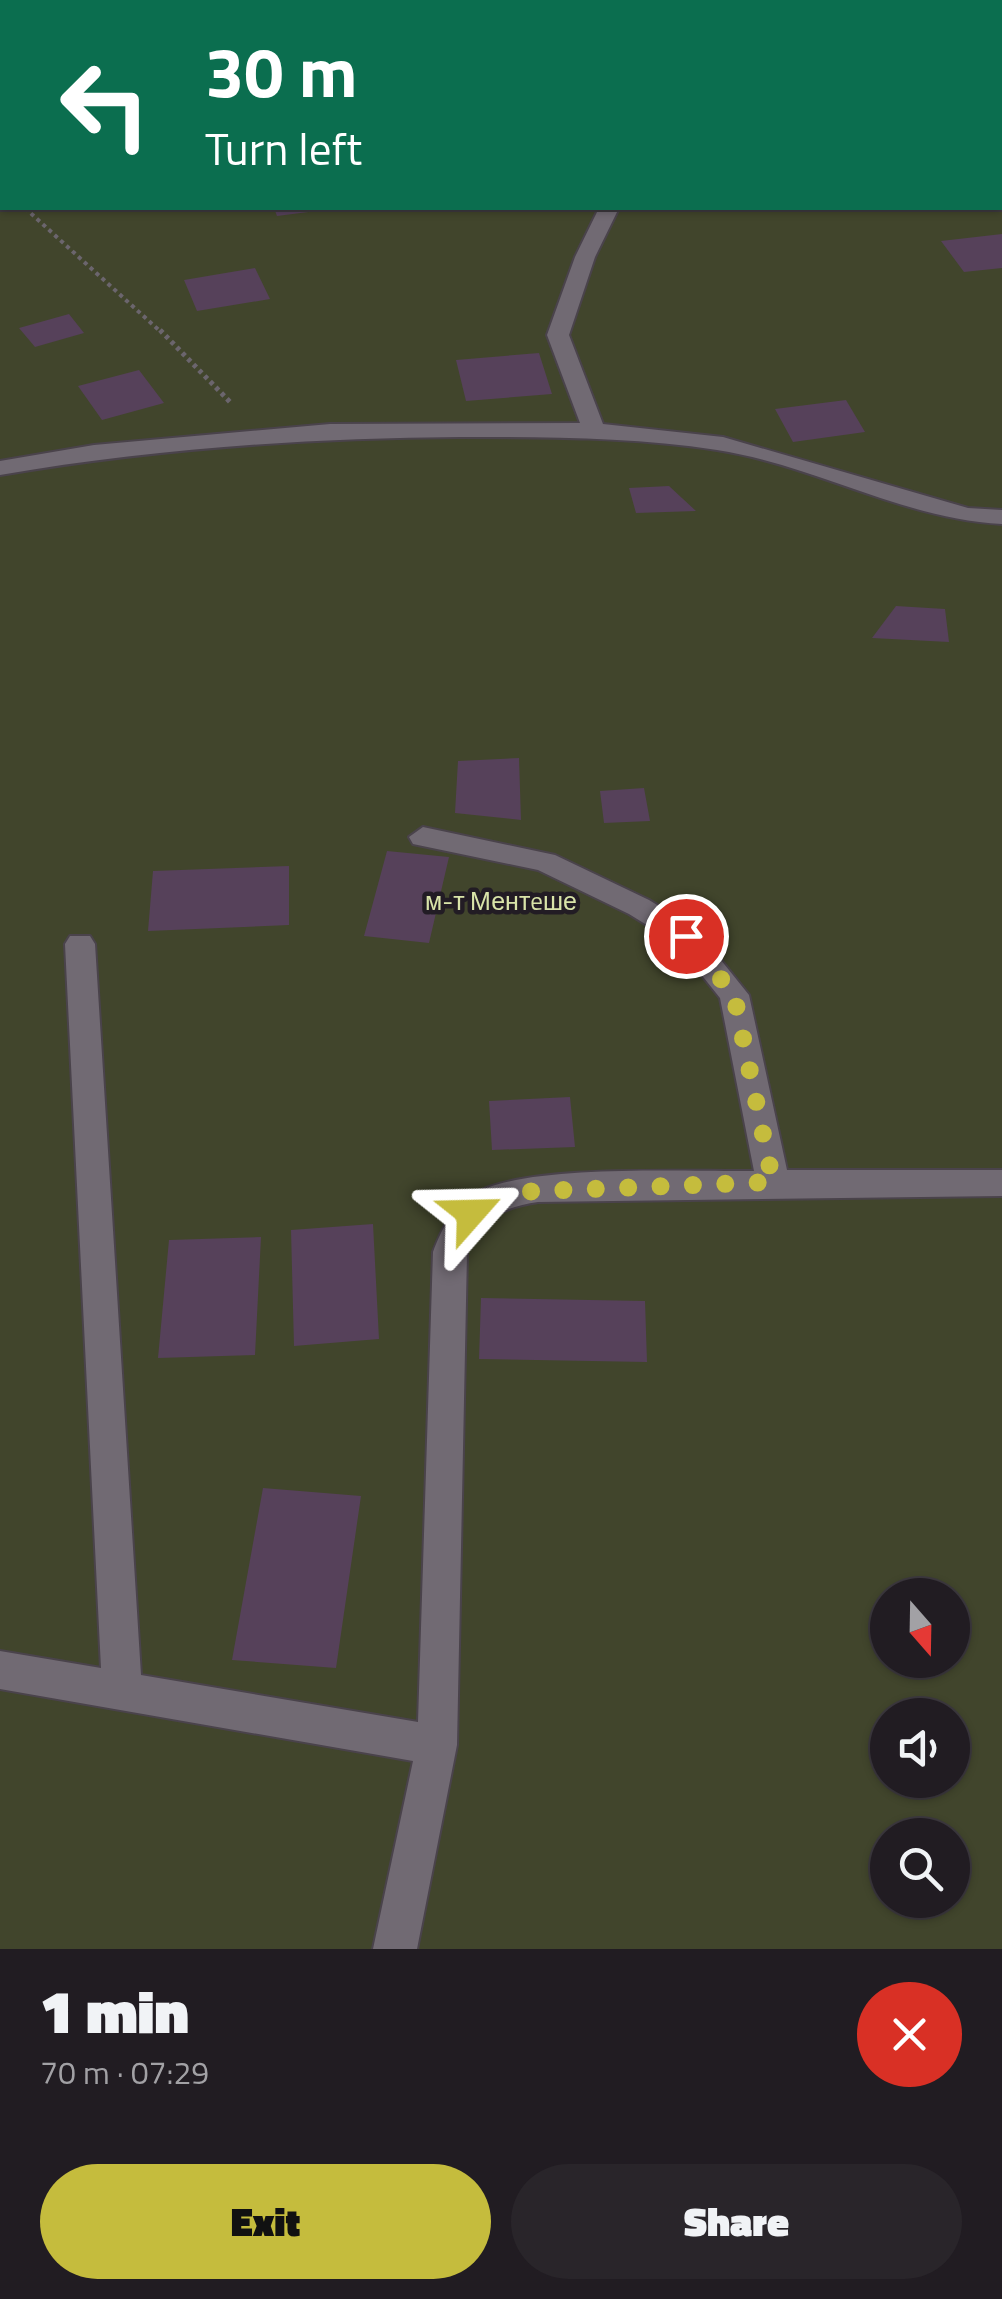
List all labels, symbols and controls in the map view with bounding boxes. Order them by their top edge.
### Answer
text: 30 m [205,18,358,124]
icon: left [40,40,170,170]
text: Turn left [205,114,362,182]
park label: м-т Ментeше [425,882,577,920]
pin [644,894,729,979]
icon: arrive [659,909,714,964]
position arrow [419,1161,523,1265]
north arrow [870,1578,970,1678]
map controls [870,1578,970,1918]
button: sound [870,1698,970,1798]
button: search [870,1818,970,1918]
text: 1 min [40,1965,189,2056]
button: close [857,1982,962,2087]
text: 70 m · 07:29 [40,2048,209,2096]
button: Exit [40,2164,491,2279]
button: Share [511,2164,962,2279]

